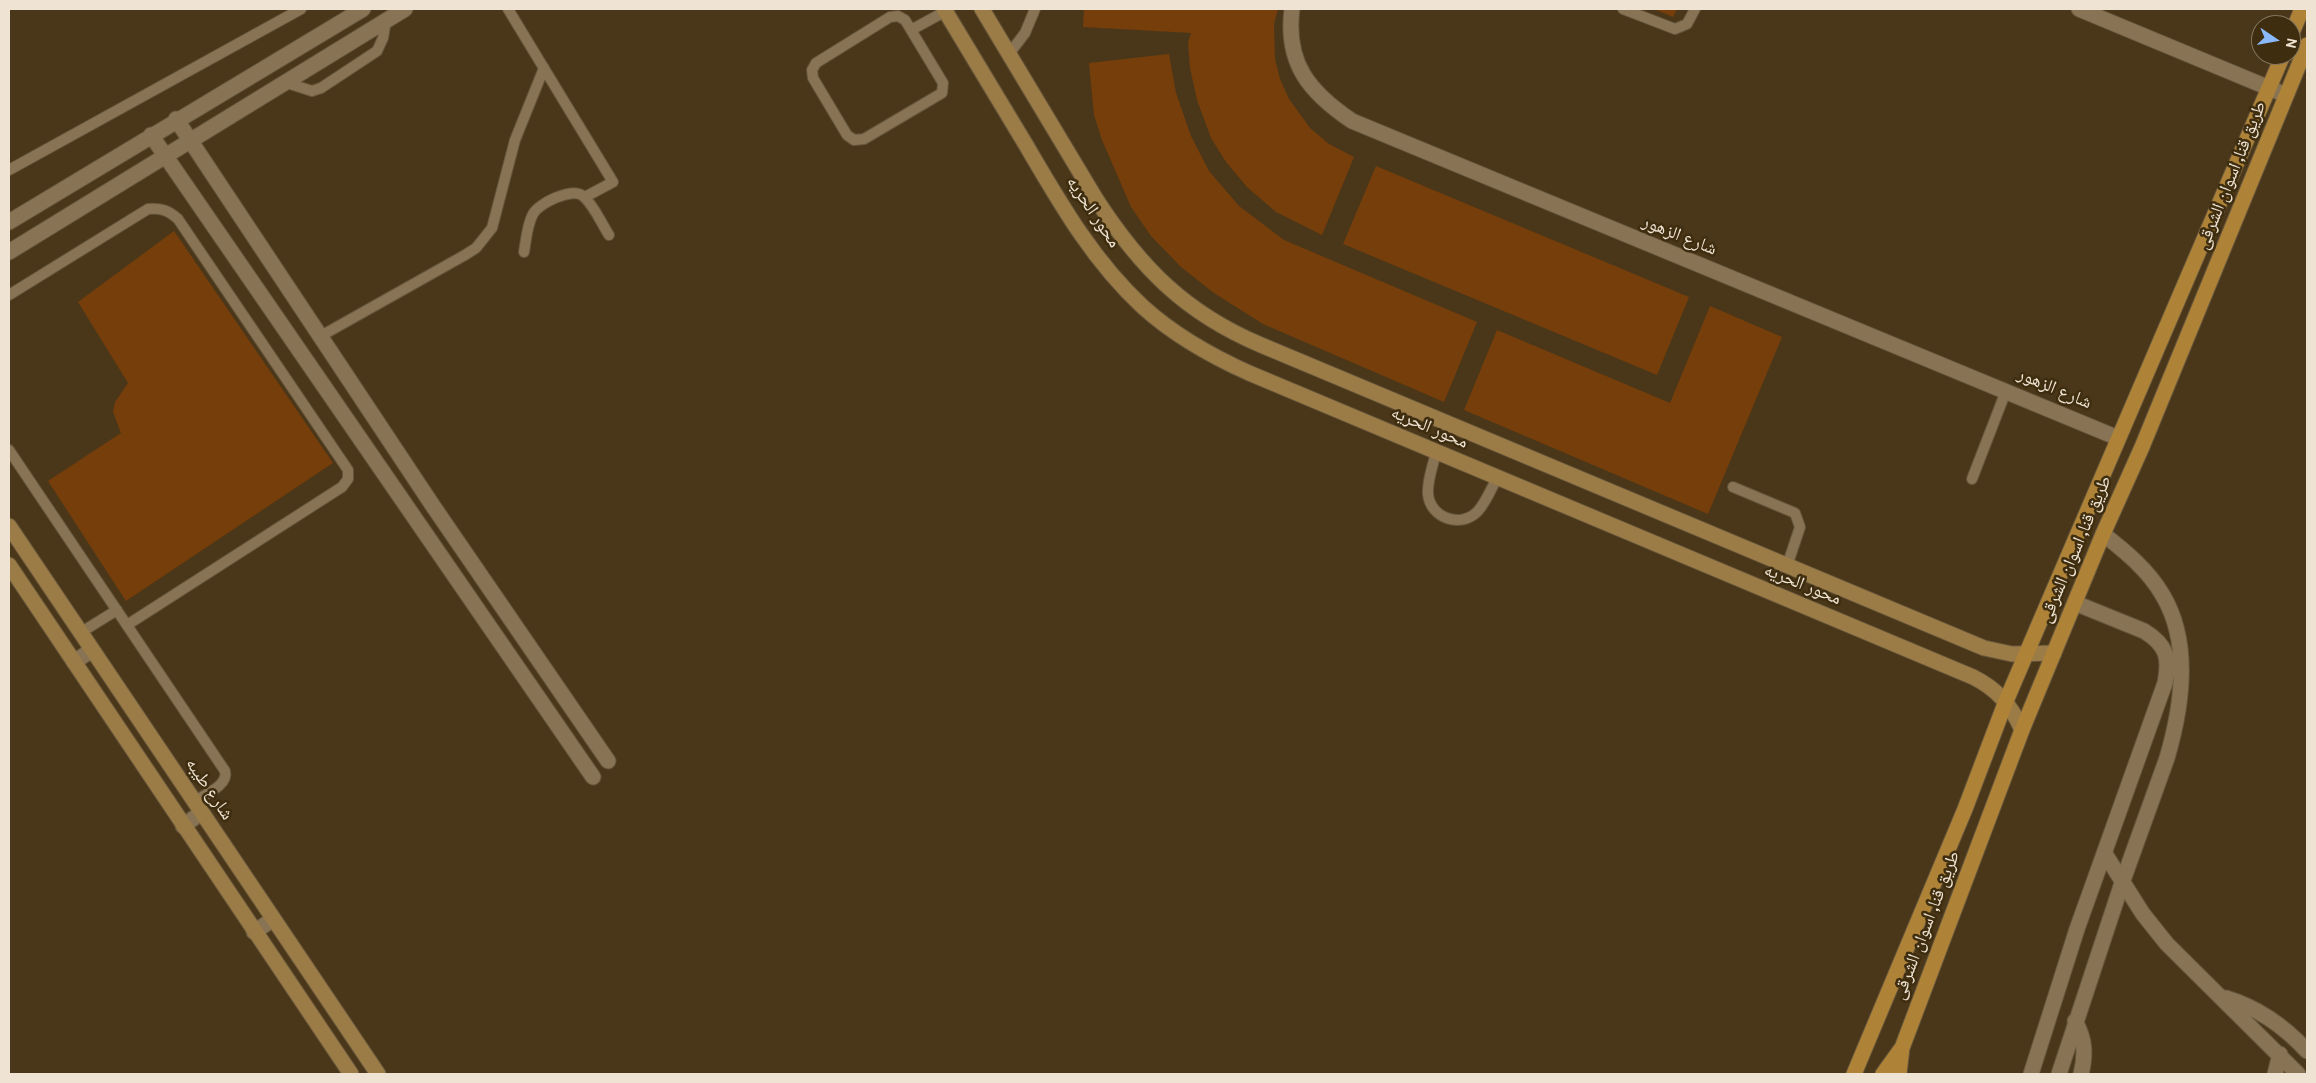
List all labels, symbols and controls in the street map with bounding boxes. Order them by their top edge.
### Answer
north arrow [2251,15,2301,65]
text: N [2281,36,2300,50]
street label: طريق قنا, اسوان الشرقى [2193,99,2273,253]
street label: محور الحريه [1060,173,1124,253]
street label: شارع الزهور [1639,212,1719,262]
street label: شارع الزهور [2014,365,2094,415]
street label: محور الحريه [1387,403,1471,455]
street label: طريق قنا, اسوان الشرقى [2036,473,2118,627]
street label: محور الحريه [1760,561,1844,611]
street label: شارع طيبه [179,755,237,825]
street label: طريق قنا, اسوان الشرقى [1890,849,1966,1003]

